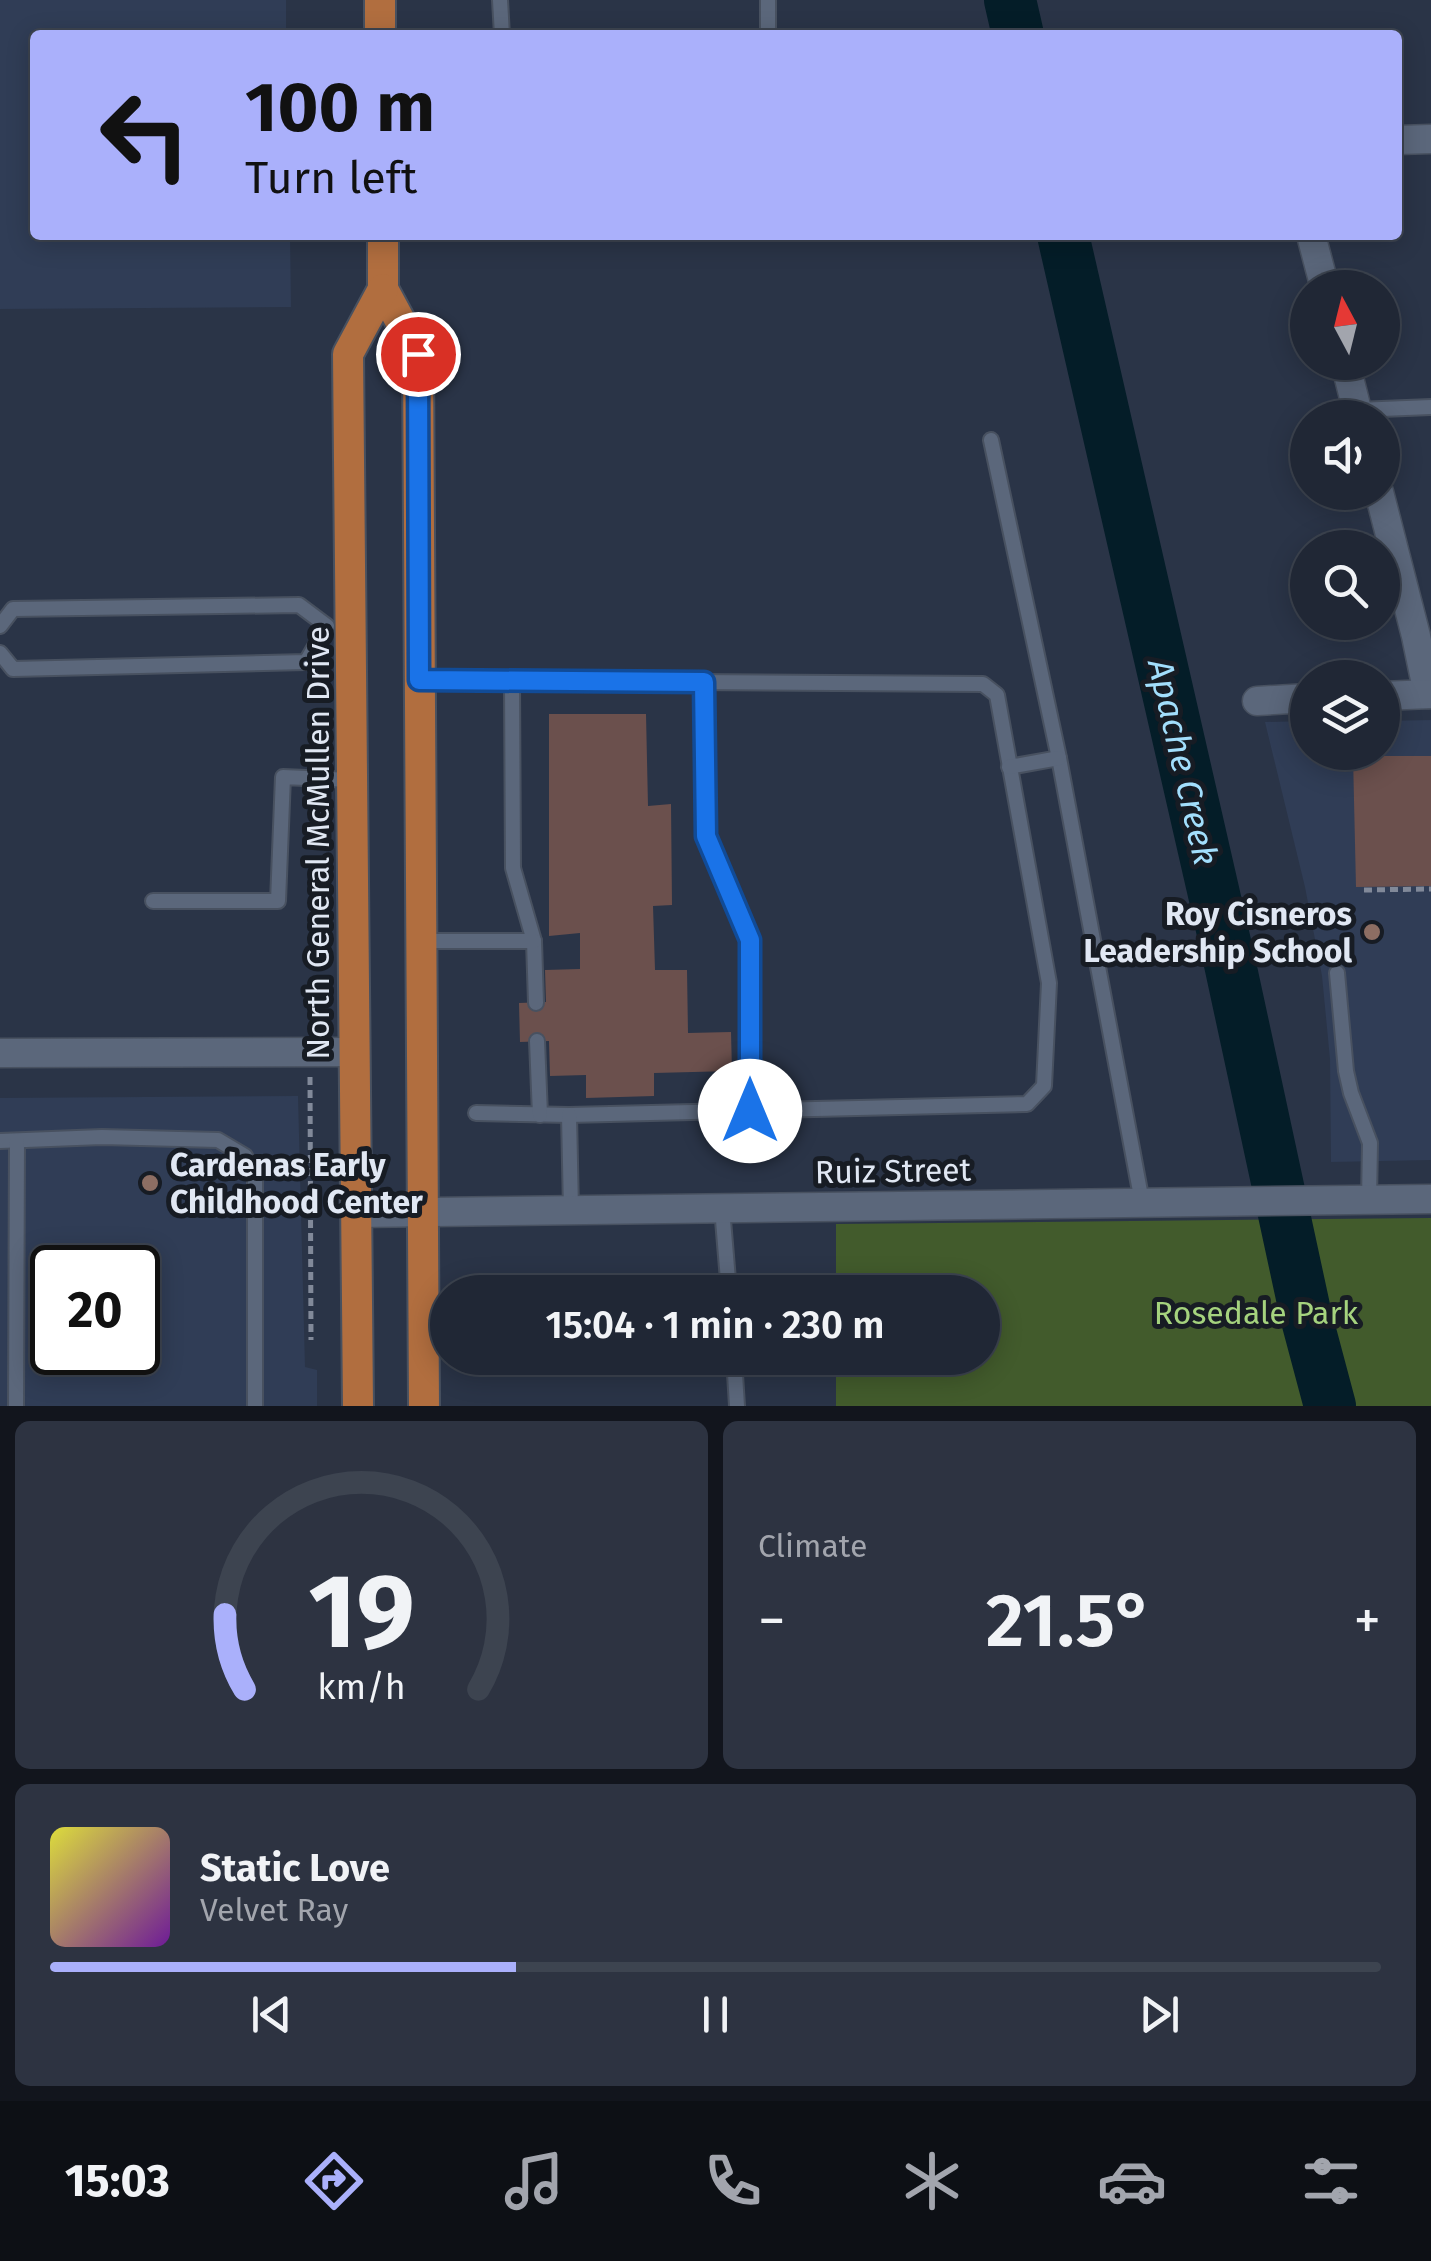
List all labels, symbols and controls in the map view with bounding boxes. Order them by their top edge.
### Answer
text: 100 m [245,66,435,150]
icon: left [80,70,210,200]
text: Turn left [245,151,417,205]
north arrow [1290,270,1400,380]
map controls [1290,270,1400,770]
pin [376,312,461,397]
icon: arrive [391,327,446,382]
button: sound [1290,400,1400,510]
button: search [1290,530,1400,640]
street label: North General McMullen Drive [299,626,337,1060]
water label: Apache Creek [1138,653,1227,869]
button: layers [1290,660,1400,770]
place label: Roy Cisneros Leadership School [1084,895,1352,970]
marker: Roy Cisneros Leadership School [1361,921,1383,943]
position arrow [698,1059,802,1163]
place label: Cardenas Early Childhood Center [170,1146,423,1221]
street label: Ruiz Street [815,1151,972,1191]
marker: Cardenas Early Childhood Center [139,1172,161,1194]
speed limit sign: 20 [30,1245,160,1375]
park label: Rosedale Park [1154,1294,1359,1332]
text: 15:04 · 1 min · 230 m [546,1302,884,1348]
text: Climate [758,1527,867,1565]
text: 19 [308,1550,415,1675]
text: 21.5° [986,1576,1153,1666]
text: − [758,1588,786,1654]
text: + [1354,1588,1381,1654]
text: km/h [317,1666,406,1708]
text: Static Love [200,1845,390,1891]
text: Velvet Ray [200,1891,348,1929]
icon: previous [244,1987,299,2042]
icon: pause [688,1987,743,2042]
icon: next [1132,1987,1187,2042]
icon: directions [299,2146,369,2216]
icon: music [499,2146,569,2216]
icon: phone [698,2146,768,2216]
icon: climate [897,2146,967,2216]
icon: car [1097,2146,1167,2216]
icon: filters [1296,2146,1366,2216]
text: 15:03 [65,2154,170,2208]

